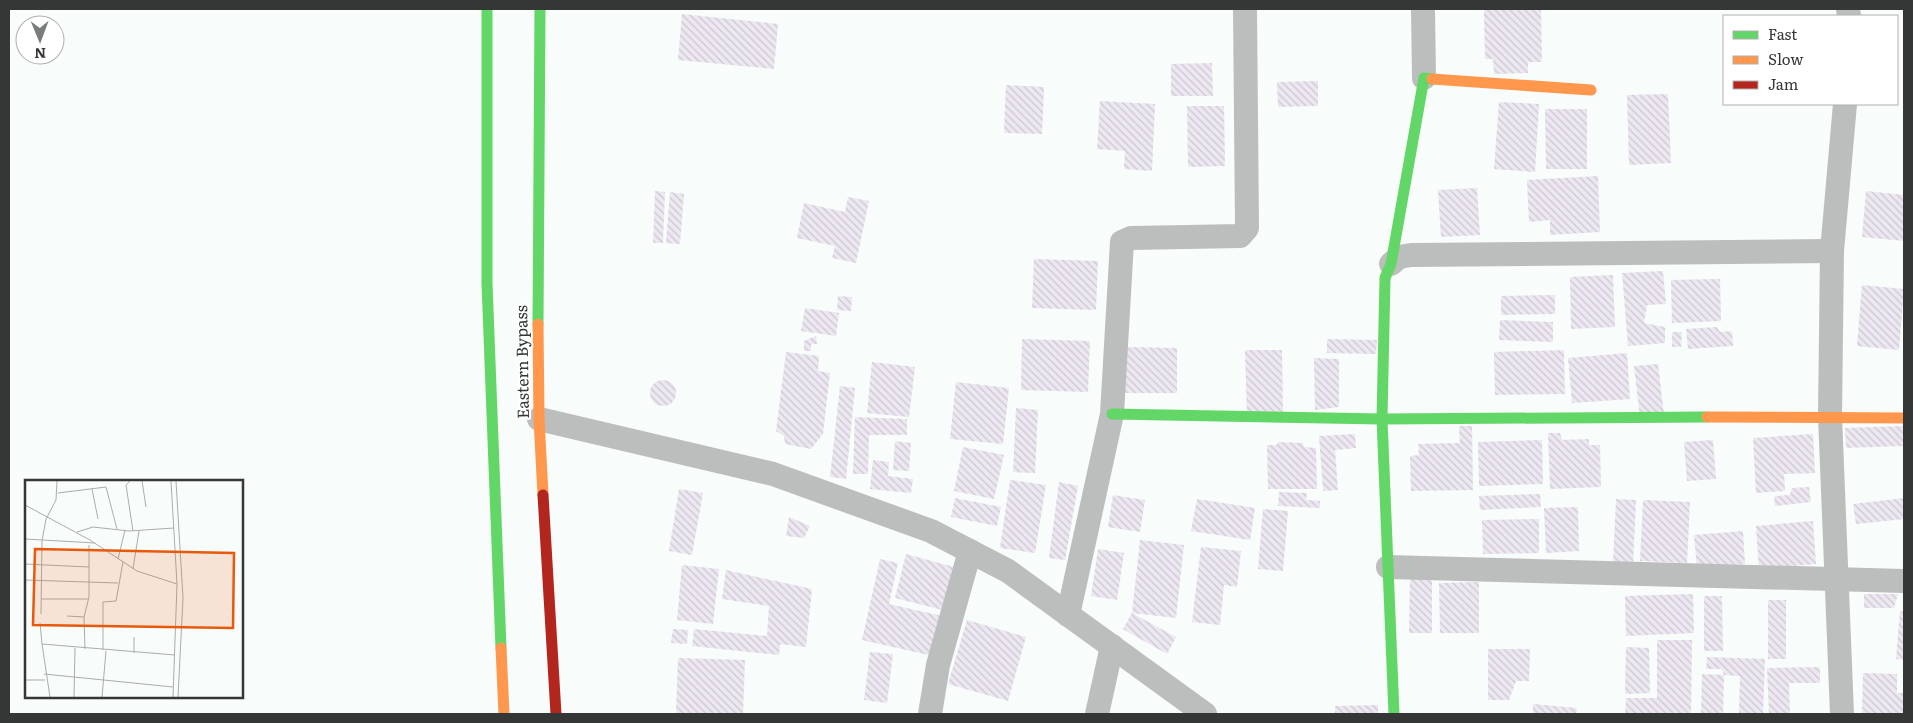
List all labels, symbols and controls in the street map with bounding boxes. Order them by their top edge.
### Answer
north arrow [15,15,65,65]
legend [1723,15,1898,105]
text: Fast [1768,22,1797,45]
text: N [34,44,46,64]
text: Slow [1768,47,1803,70]
text: Jam [1768,72,1799,95]
street label: Eastern Bypass [508,305,534,419]
inset map [25,480,242,698]

